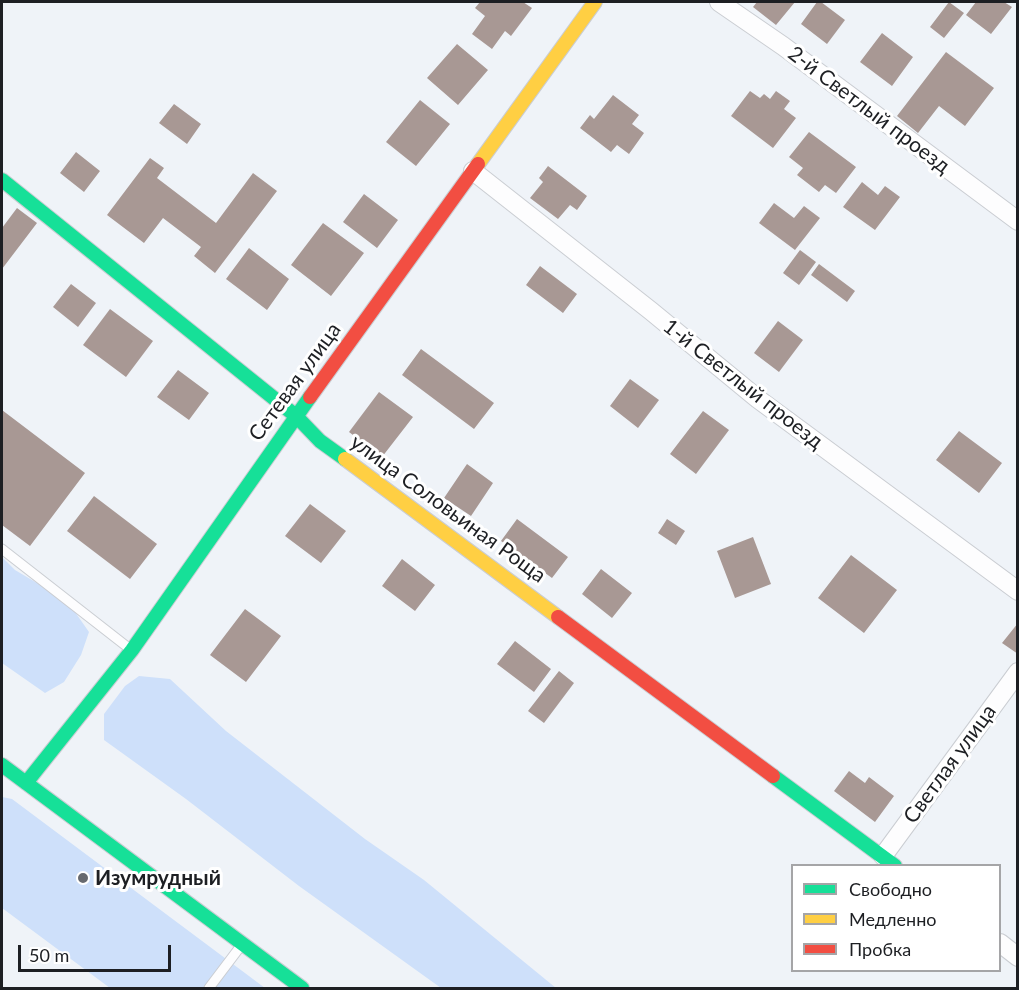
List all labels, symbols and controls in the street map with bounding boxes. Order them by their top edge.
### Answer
street label: 2-й Светлый проезд [783,41,955,179]
street label: 1-й Светлый проезд [658,314,828,454]
street label: Сетевая улица [244,318,346,446]
street label: улица Соловьиная Роща [345,430,551,588]
street label: Светлая улица [898,700,1002,828]
legend [791,864,1001,972]
place label: Изумрудный [95,865,221,891]
marker: Изумрудный [76,871,90,885]
text: Свободно [849,878,932,900]
text: Медленно [849,908,937,930]
scale bar [21,933,174,971]
text: Пробка [849,938,911,960]
text: 50 m [29,944,69,966]

